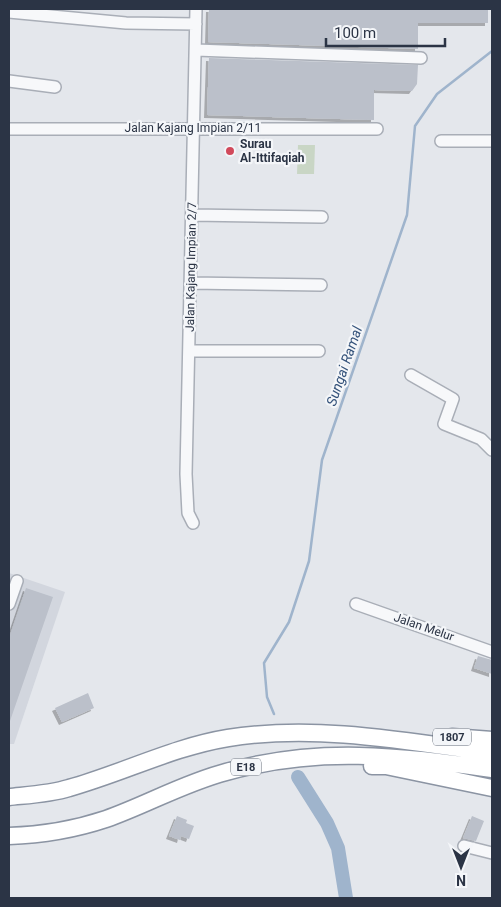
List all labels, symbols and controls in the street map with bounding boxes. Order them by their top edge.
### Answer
scale bar [326,15,445,47]
text: 100 m [334,24,376,42]
street label: Jalan Kajang Impian 2/11 [125,121,261,135]
place label: Surau Al-Ittifaqiah [240,137,305,165]
marker: Surau Al-Ittifaqiah [224,145,236,157]
street label: Jalan Kajang Impian 2/7 [183,202,199,332]
water label: Sungai Ramal [323,323,365,408]
street label: Jalan Melur [392,610,456,644]
road number: 1807 [433,729,471,746]
road number: E18 [231,759,261,776]
north arrow [436,842,486,892]
text: N [456,872,466,888]

